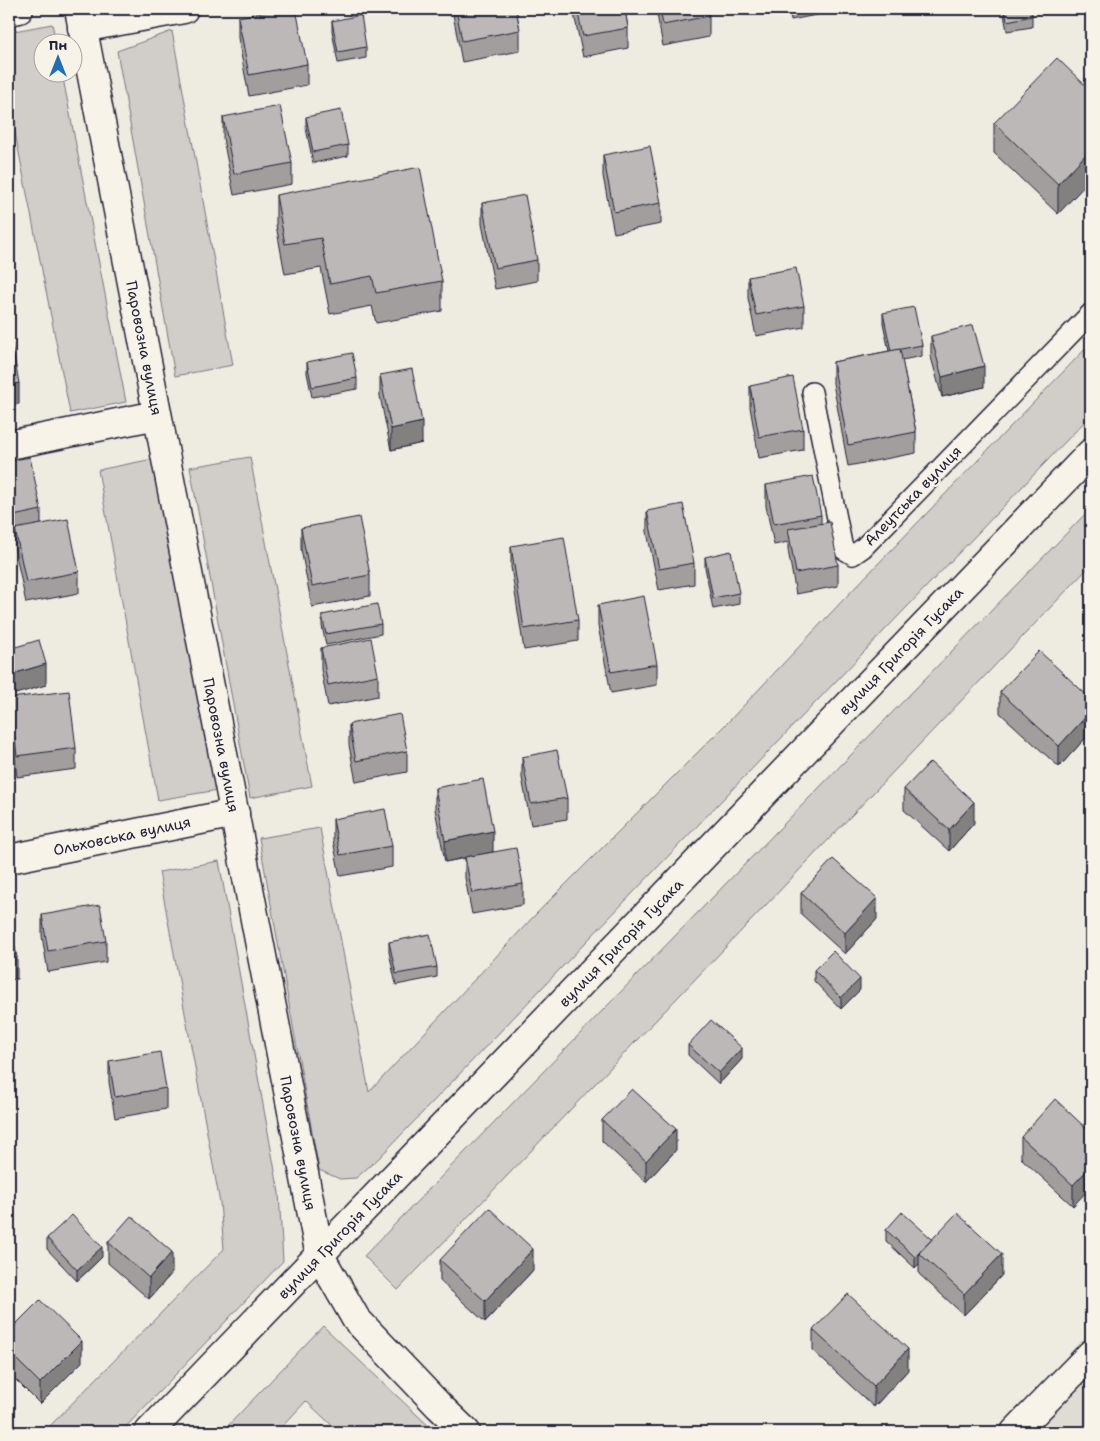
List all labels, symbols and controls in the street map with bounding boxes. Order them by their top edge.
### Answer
north arrow [32,32,82,82]
text: Пн [49,36,67,54]
street label: Паровозна вулиця [121,279,167,417]
street label: Алеутська вулиця [860,442,966,550]
street label: вулиця Григорія Гусака [834,582,968,719]
street label: Паровозна вулиця [198,676,244,814]
street label: Ольховська вулиця [51,812,193,860]
street label: вулиця Григорія Гусака [554,874,688,1011]
street label: Паровозна вулиця [275,1074,321,1212]
street label: вулиця Григорія Гусака [273,1166,407,1303]

